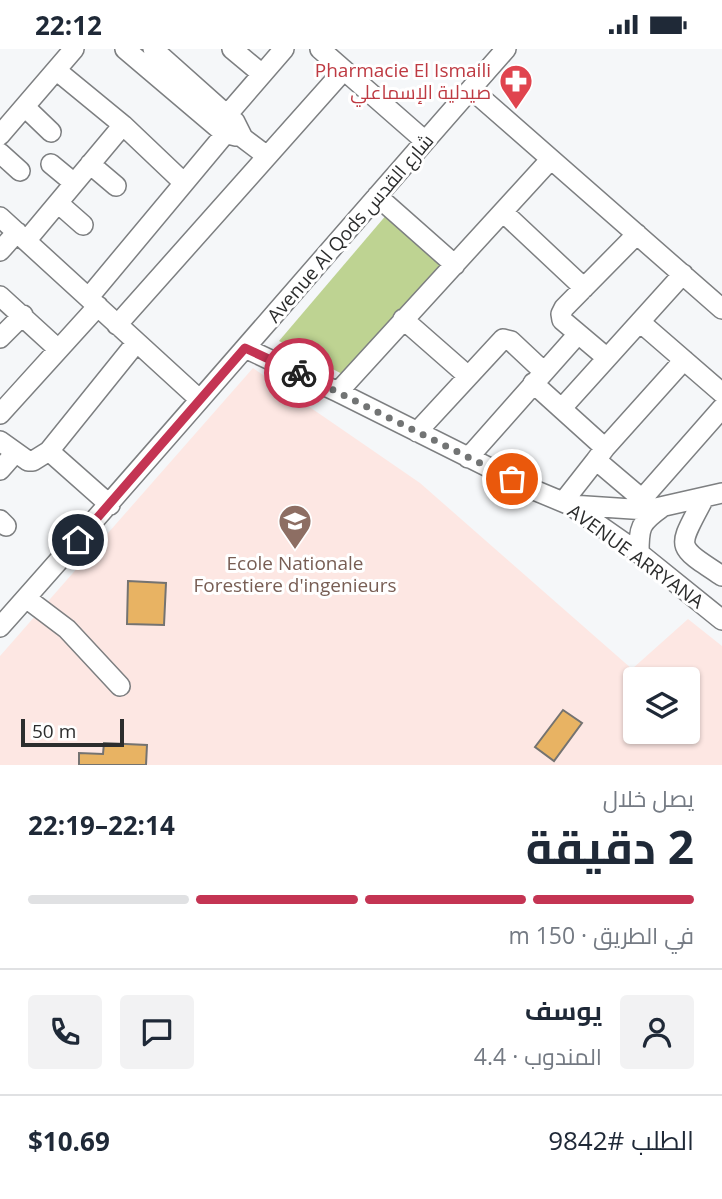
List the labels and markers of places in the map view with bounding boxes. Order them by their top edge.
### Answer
place label: Pharmacie El Ismaili صيدلية الإسماعلي [315,57,491,107]
pharmacy icon: Pharmacie El Ismaili صيدلية الإسماعلي [497,62,535,111]
pin [482,449,542,509]
school or university icon: Ecole Nationale Forestiere d'ingenieurs [276,502,314,551]
pin [48,510,108,570]
place label: Ecole Nationale Forestiere d'ingenieurs [193,550,397,598]

